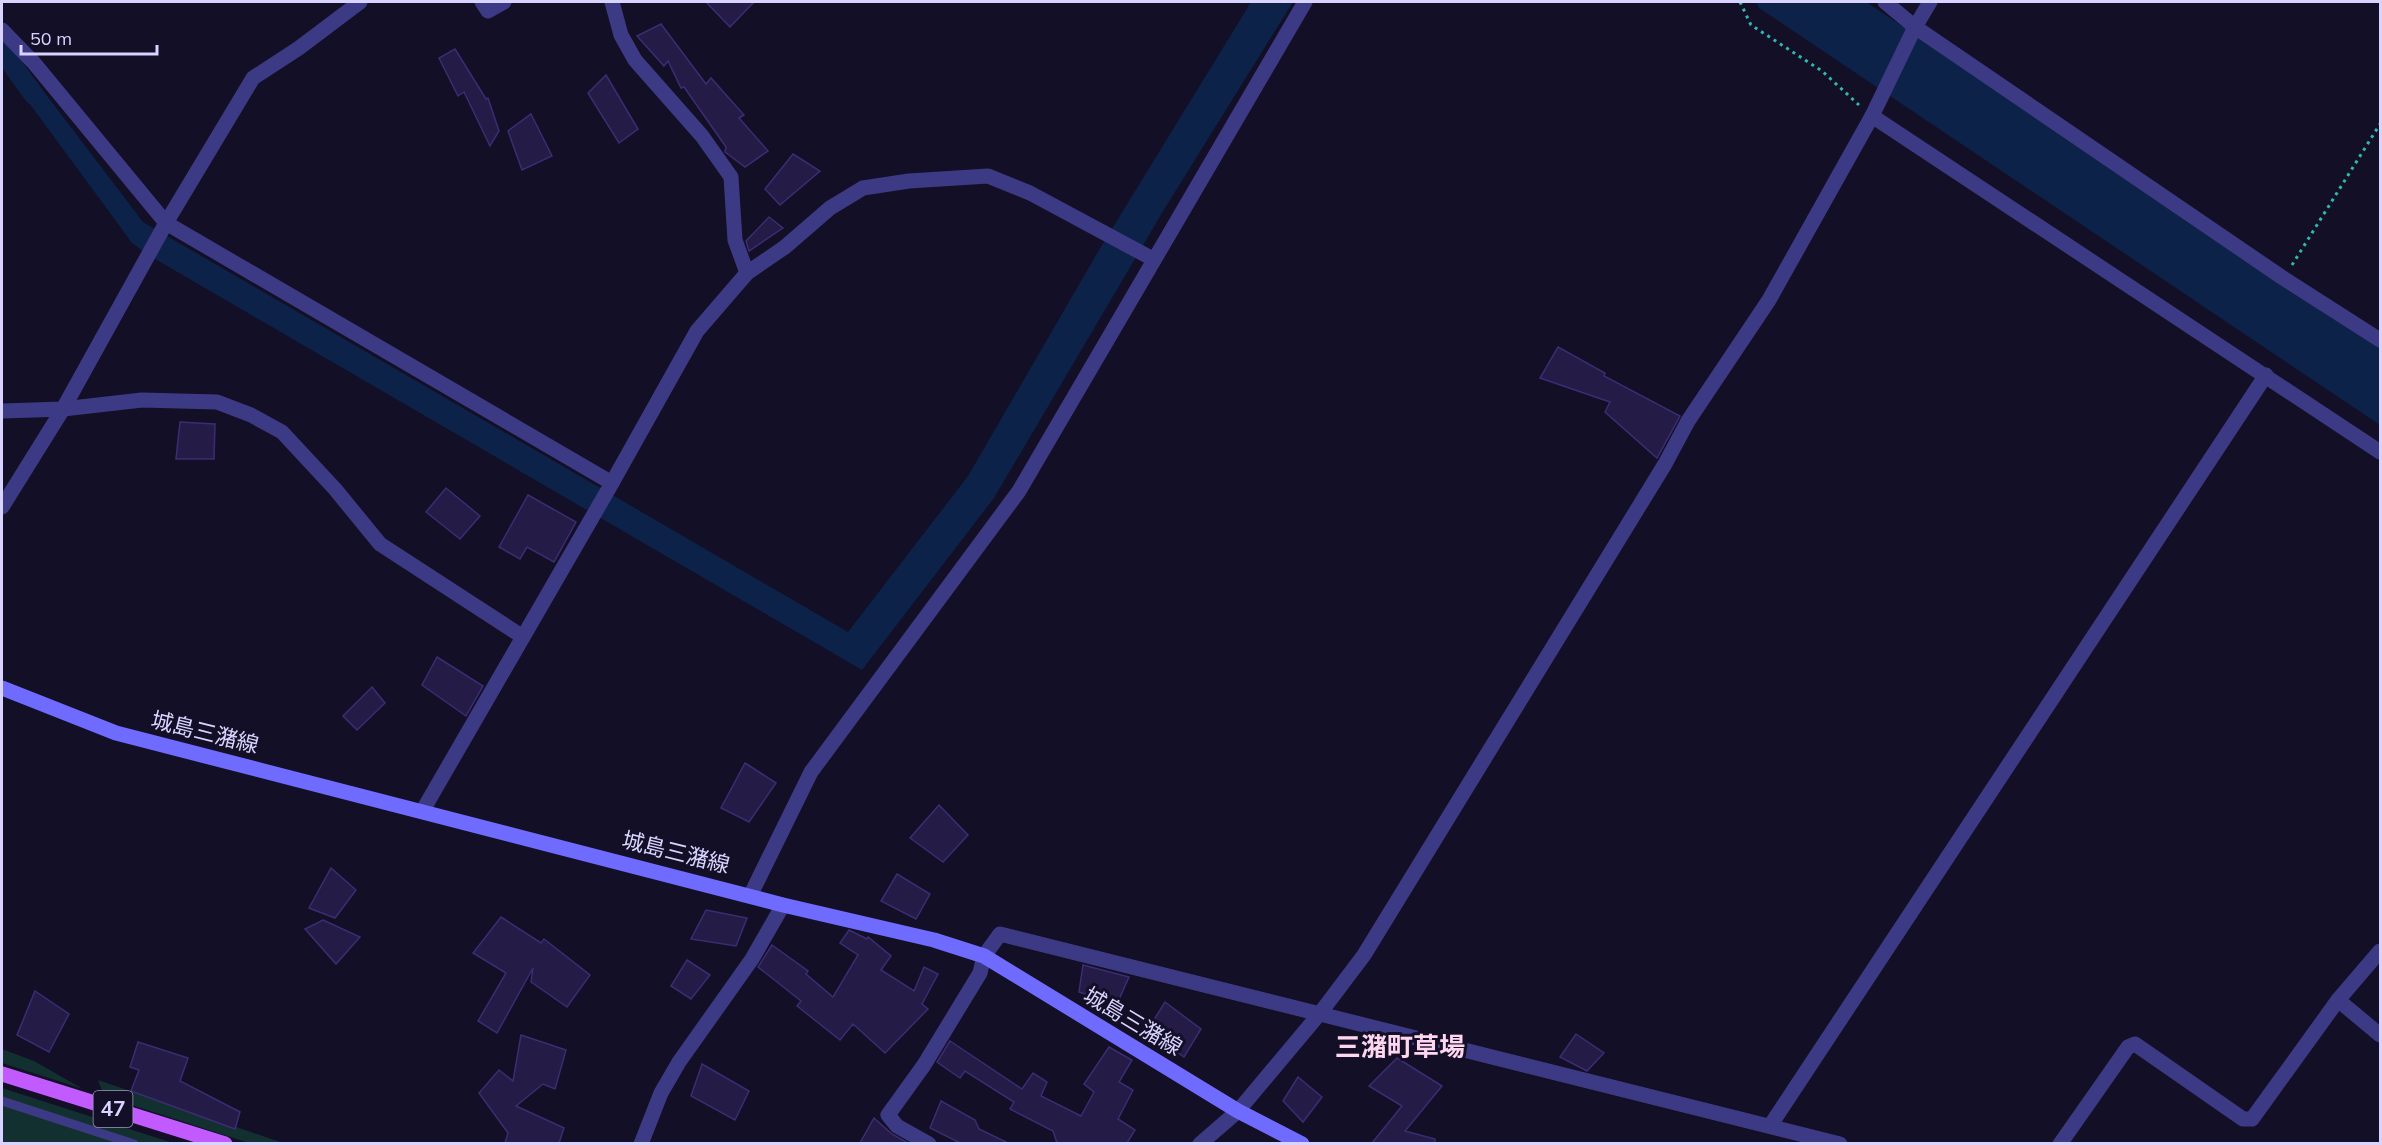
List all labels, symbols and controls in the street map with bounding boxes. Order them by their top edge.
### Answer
scale bar [21,18,158,56]
text: 50 m [30,27,72,50]
street label: 城島三潴線 [148,705,262,759]
street label: 城島三潴線 [619,825,733,879]
street label: 城島三潴線 [1079,981,1187,1061]
district label: 三潴町草場 [1335,1030,1465,1063]
road number: 47 [94,1091,132,1127]

